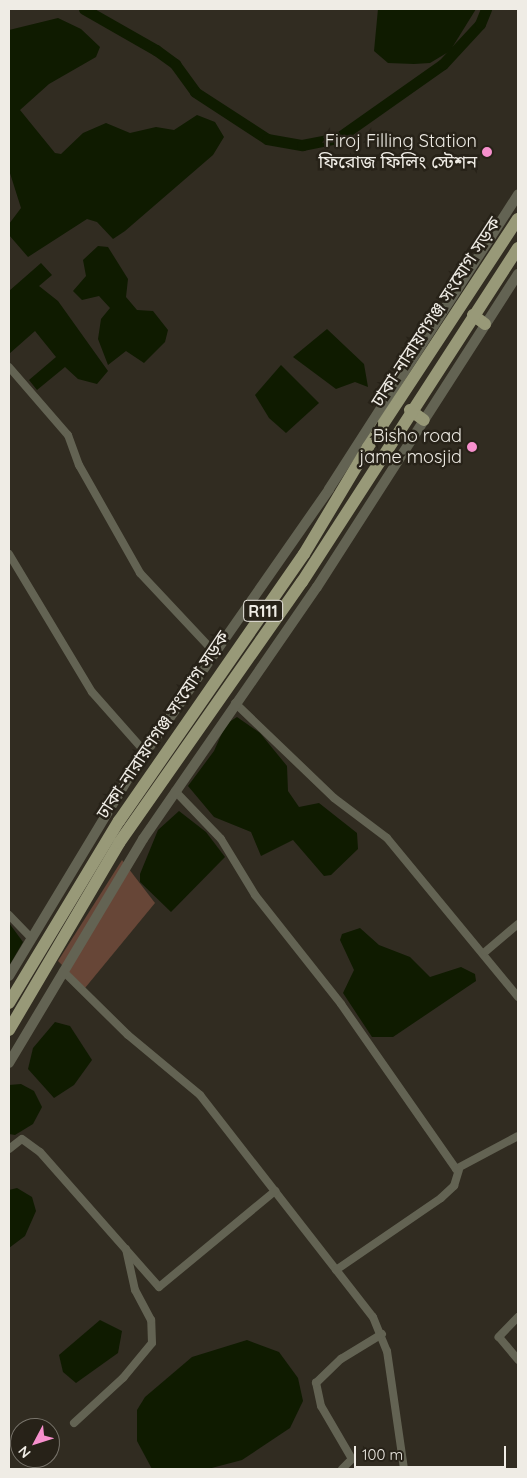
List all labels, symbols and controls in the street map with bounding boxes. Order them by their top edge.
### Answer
place label: Firoj Filling Station ফিরোজ ফিলিং স্টেশন [318,131,477,173]
marker: Firoj Filling Station ফিরোজ ফিলিং স্টেশন [481,146,493,158]
street label: ঢাকা-নারায়ণগঞ্জ সংযোগ সড়ক [367,213,505,411]
place label: Bisho road jame mosjid [359,426,462,468]
marker: Bisho road jame mosjid [466,441,478,453]
road number: R111 [243,598,283,624]
street label: ঢাকা-নারায়ণগঞ্জ সংযোগ সড়ক [92,627,234,823]
north arrow [10,1418,60,1468]
scale bar [357,1436,510,1468]
text: N [14,1442,34,1462]
text: 100 m [362,1445,403,1464]

